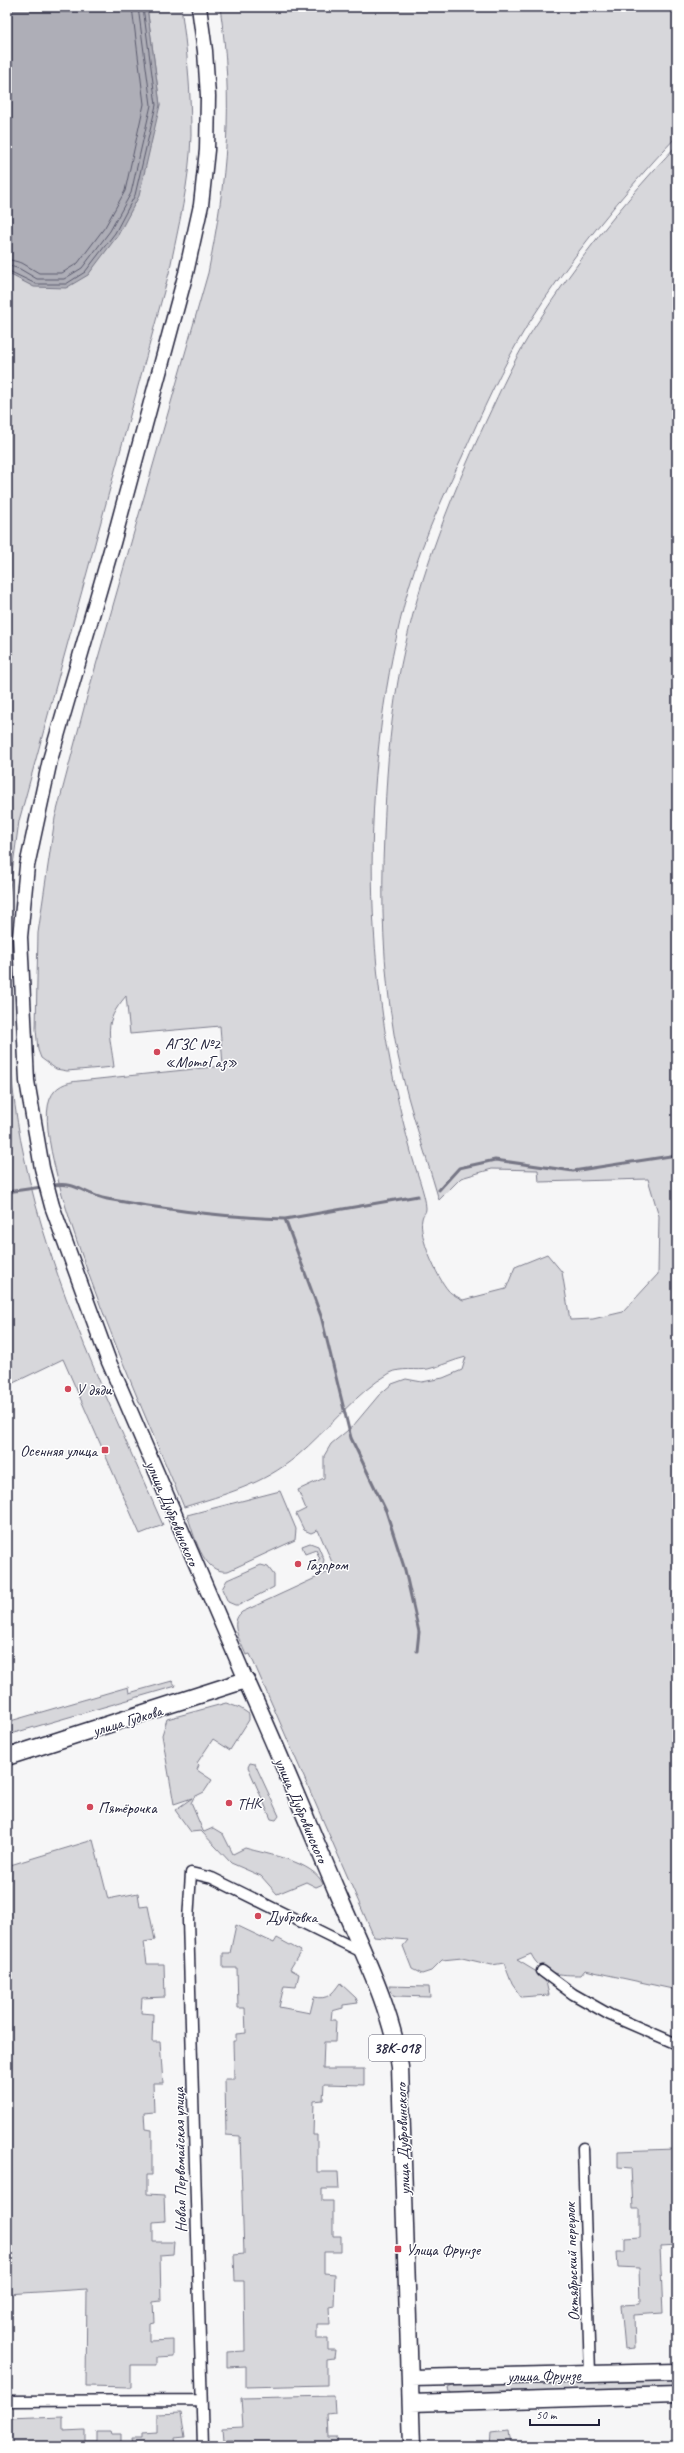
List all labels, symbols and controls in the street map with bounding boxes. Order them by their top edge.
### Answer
place label: АГЗС №2 «МотоГаз» [165,1034,237,1072]
marker: АГЗС №2 «МотоГаз» [152,1047,162,1057]
place label: У дяди [76,1380,113,1400]
marker: У дяди [63,1384,73,1394]
place label: Осенняя улица [20,1441,98,1461]
marker: Осенняя улица [100,1445,110,1455]
street label: улица Дубровинского [141,1457,204,1571]
place label: Газпром [306,1555,349,1575]
marker: Газпром [293,1559,303,1569]
street label: улица Гудкова [89,1700,166,1741]
street label: улица Дубровинского [270,1754,333,1868]
place label: ТНК [237,1794,264,1814]
place label: Пятёрочка [98,1798,158,1818]
marker: ТНК [224,1798,234,1808]
marker: Пятёрочка [85,1802,95,1812]
place label: Дубровка [266,1907,318,1927]
marker: Дубровка [253,1911,263,1921]
road number: 38К-018 [369,2035,425,2061]
street label: улица Дубровинского [391,2080,415,2196]
street label: Новая Первомайская улица [169,2086,191,2233]
street label: Октябрьский переулок [560,2200,584,2321]
place label: Улица Фрунзе [406,2240,482,2260]
marker: Улица Фрунзе [393,2244,403,2254]
street label: улица Фрунзе [506,2365,583,2387]
scale bar [530,2401,599,2427]
text: 50 m [536,2407,558,2423]

